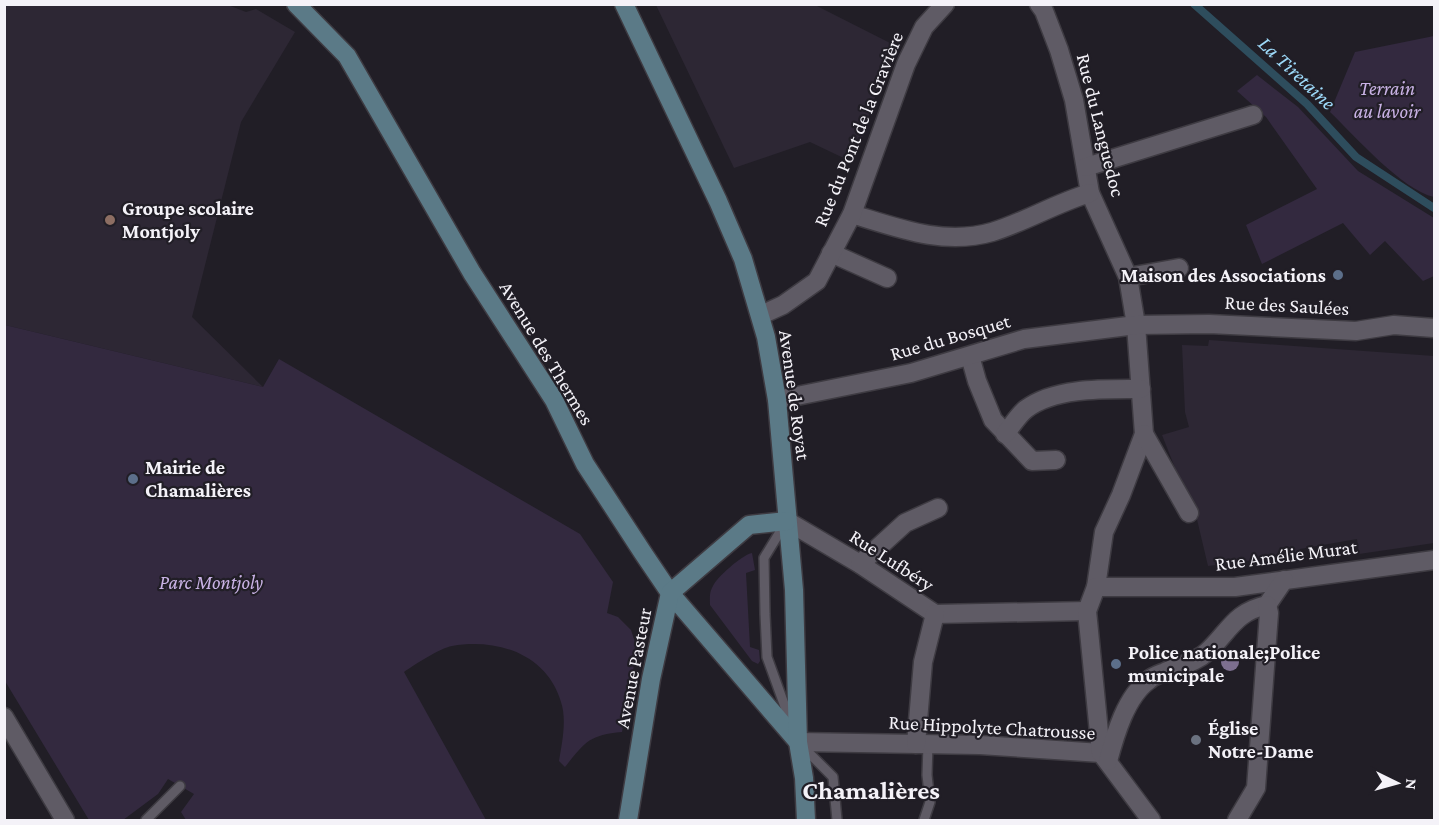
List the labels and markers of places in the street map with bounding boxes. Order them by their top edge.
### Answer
place label: Groupe scolaire Montjoly [122,197,254,243]
marker: Groupe scolaire Montjoly [103,213,117,227]
place label: Maison des Associations [1121,264,1326,286]
marker: Maison des Associations [1331,268,1345,282]
place label: Mairie de Chamalières [145,456,251,501]
marker: Mairie de Chamalières [126,472,140,486]
place label: Police nationale;Police municipale [1128,641,1320,686]
marker: Police nationale;Police municipale [1109,657,1123,671]
place label: Église Notre-Dame [1208,717,1313,762]
marker: Église Notre-Dame [1189,733,1203,747]

